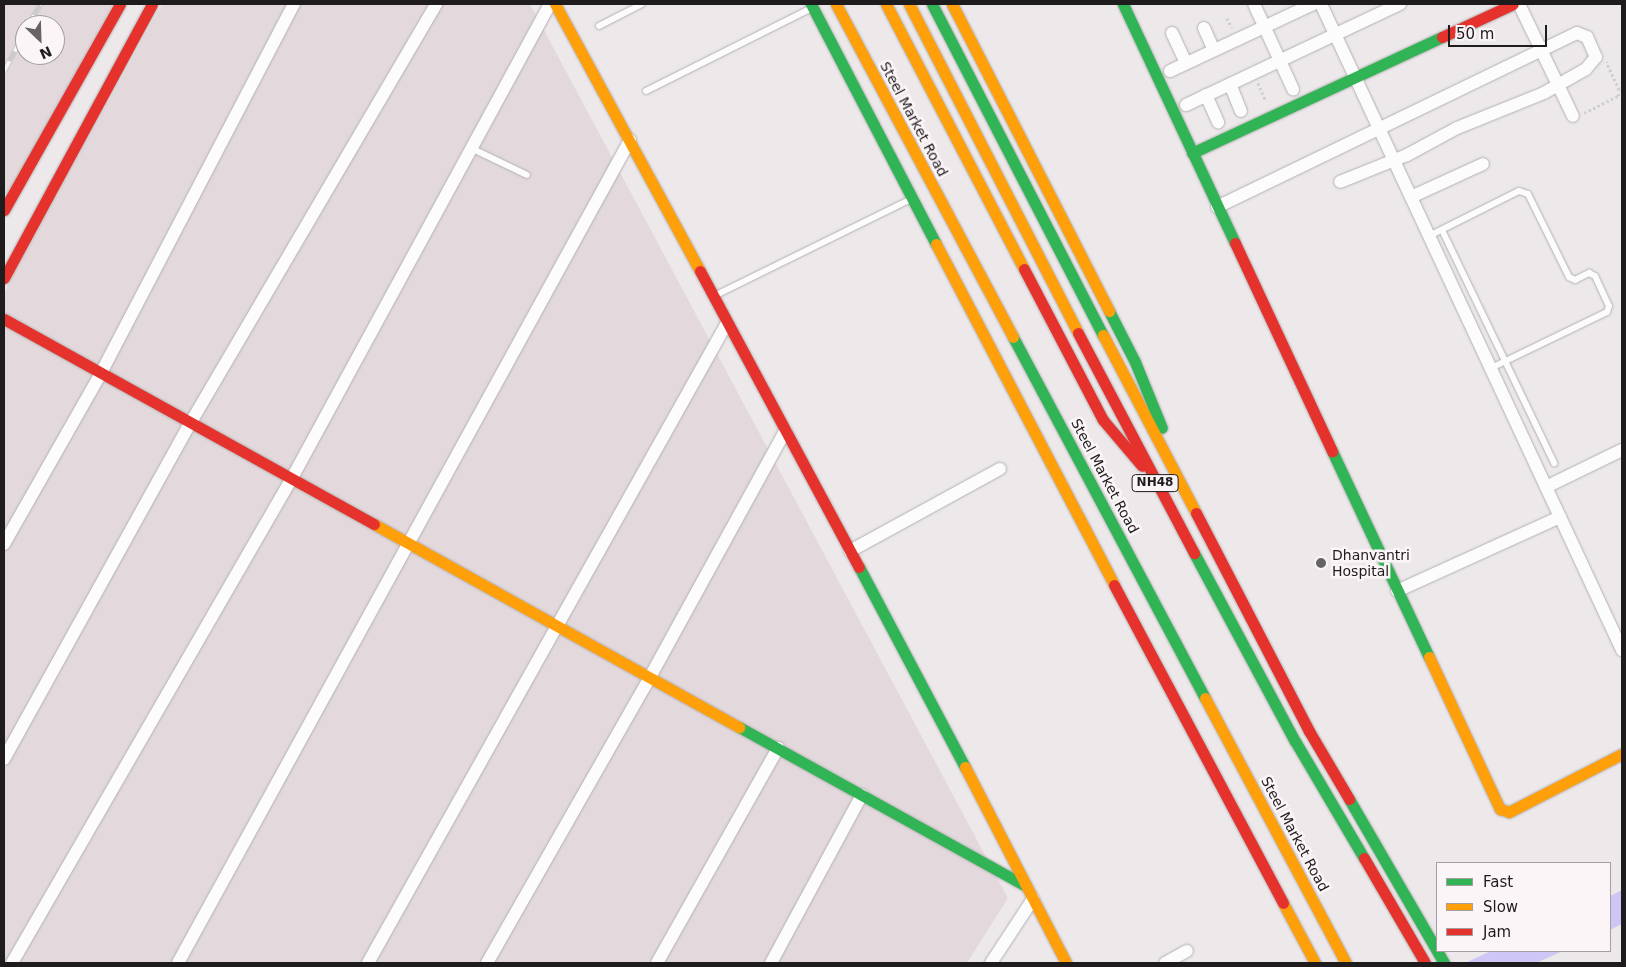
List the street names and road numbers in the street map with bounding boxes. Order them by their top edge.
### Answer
street label: Steel Market Road [877,59,951,179]
street label: Steel Market Road [1068,416,1142,536]
road number: NH48 [1131,473,1179,492]
street label: Steel Market Road [1258,774,1332,894]

